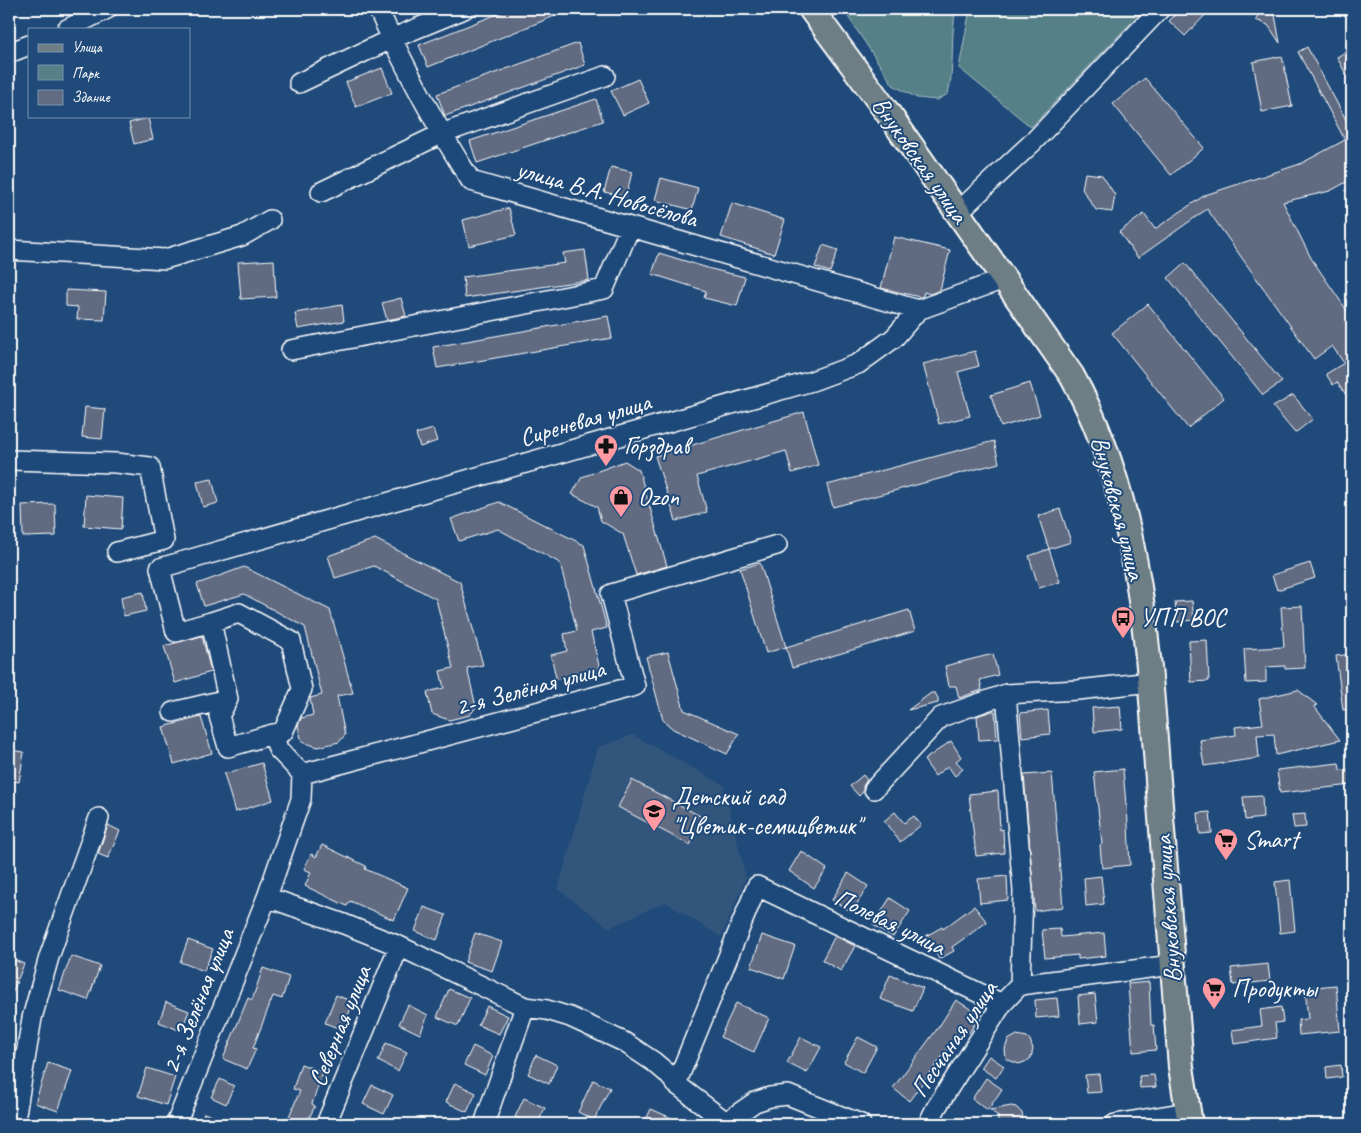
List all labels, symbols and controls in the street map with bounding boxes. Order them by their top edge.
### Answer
legend [28,28,190,118]
text: Улица [72,38,103,57]
text: Парк [72,64,100,83]
text: Здание [72,88,111,107]
street label: Внуковская улица [865,90,977,231]
street label: улица В.А. Новосёлова [511,152,703,236]
street label: Сиреневая улица [516,385,656,454]
place label: Горздрав [624,430,694,462]
pharmacy icon: Горздрав [593,433,619,467]
street label: Внуковская улица [1083,433,1153,585]
place label: Ozon [638,481,680,513]
shop icon: Ozon [608,484,634,518]
place label: УПП ВОС [1140,602,1228,634]
bus stop icon: УПП ВОС [1110,605,1136,639]
street label: 2-я Зелёная улица [452,652,610,723]
place label: Детский сад "Цветик-семицветик" [672,781,866,842]
school or university icon: Детский сад "Цветик-семицветик" [641,798,667,832]
place label: Smart [1244,824,1302,856]
supermarket icon: Smart [1213,827,1239,861]
street label: Внуковская улица [1147,832,1189,984]
street label: Полевая улица [829,881,953,964]
street label: 2-я Зелёная улица [154,922,242,1078]
street label: Северная улица [301,959,380,1091]
street label: Песчаная улица [903,973,1006,1103]
place label: Продукты [1232,973,1319,1005]
supermarket icon: Продукты [1201,976,1227,1010]

